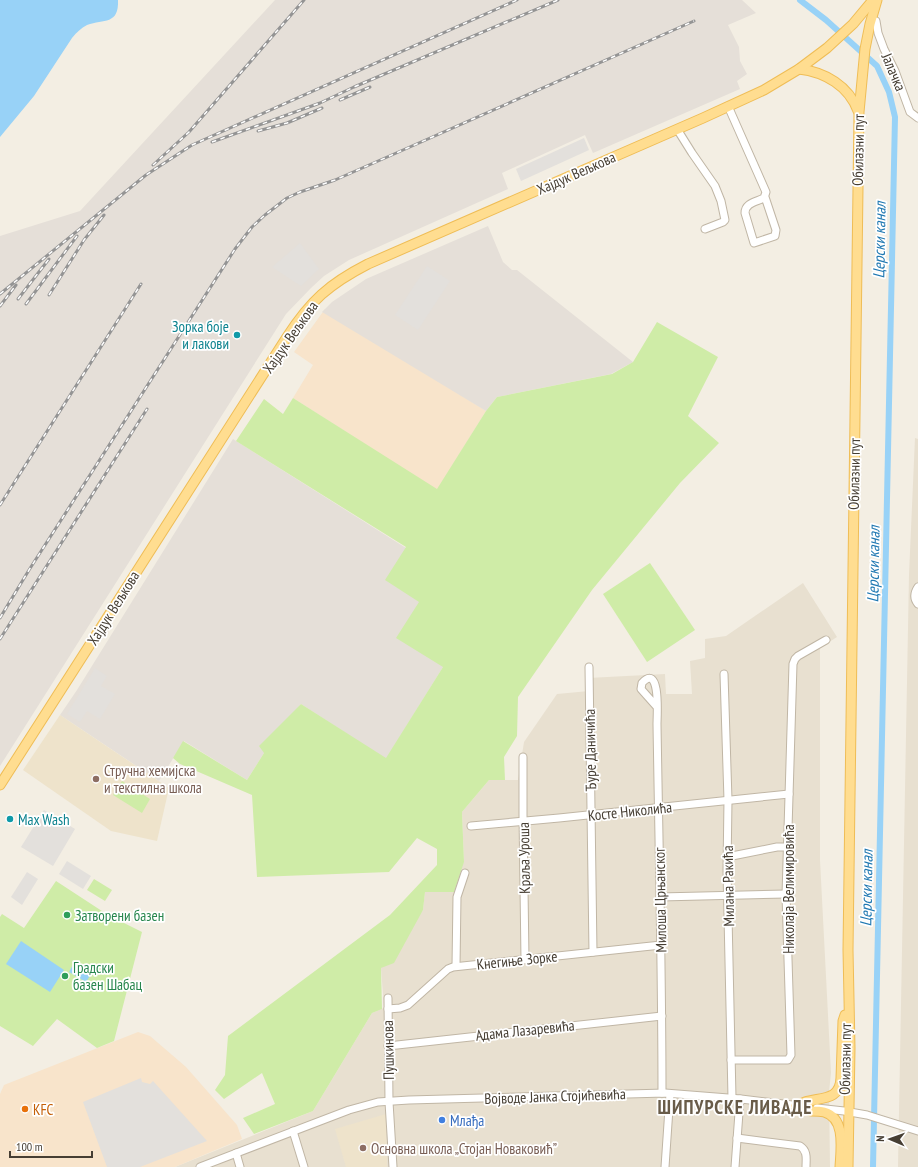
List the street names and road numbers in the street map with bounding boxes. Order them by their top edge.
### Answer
street label: Јалачка [877,49,910,94]
street label: Обилазни пут [848,114,868,186]
street label: Хајдук Вељкова [534,147,618,199]
street label: Хајдук Вељкова [258,297,322,377]
street label: Обилазни пут [844,438,864,510]
street label: Хајдук Вељкова [83,567,143,649]
street label: Ђуре Даничића [580,709,600,791]
street label: Косте Николића [587,797,673,825]
street label: Краља Уроша [514,822,534,894]
street label: Николаја Велимировића [779,824,798,954]
street label: Милана Ракића [718,845,738,927]
street label: Милоша Црњанског [650,847,670,953]
street label: Кнегиње Зорке [476,946,558,974]
street label: Адама Лазаревића [475,1015,575,1045]
street label: Пушкинова [378,1020,398,1080]
street label: Обилазни пут [835,1023,855,1095]
street label: Војводе Јанка Стојићевића [484,1084,626,1108]

